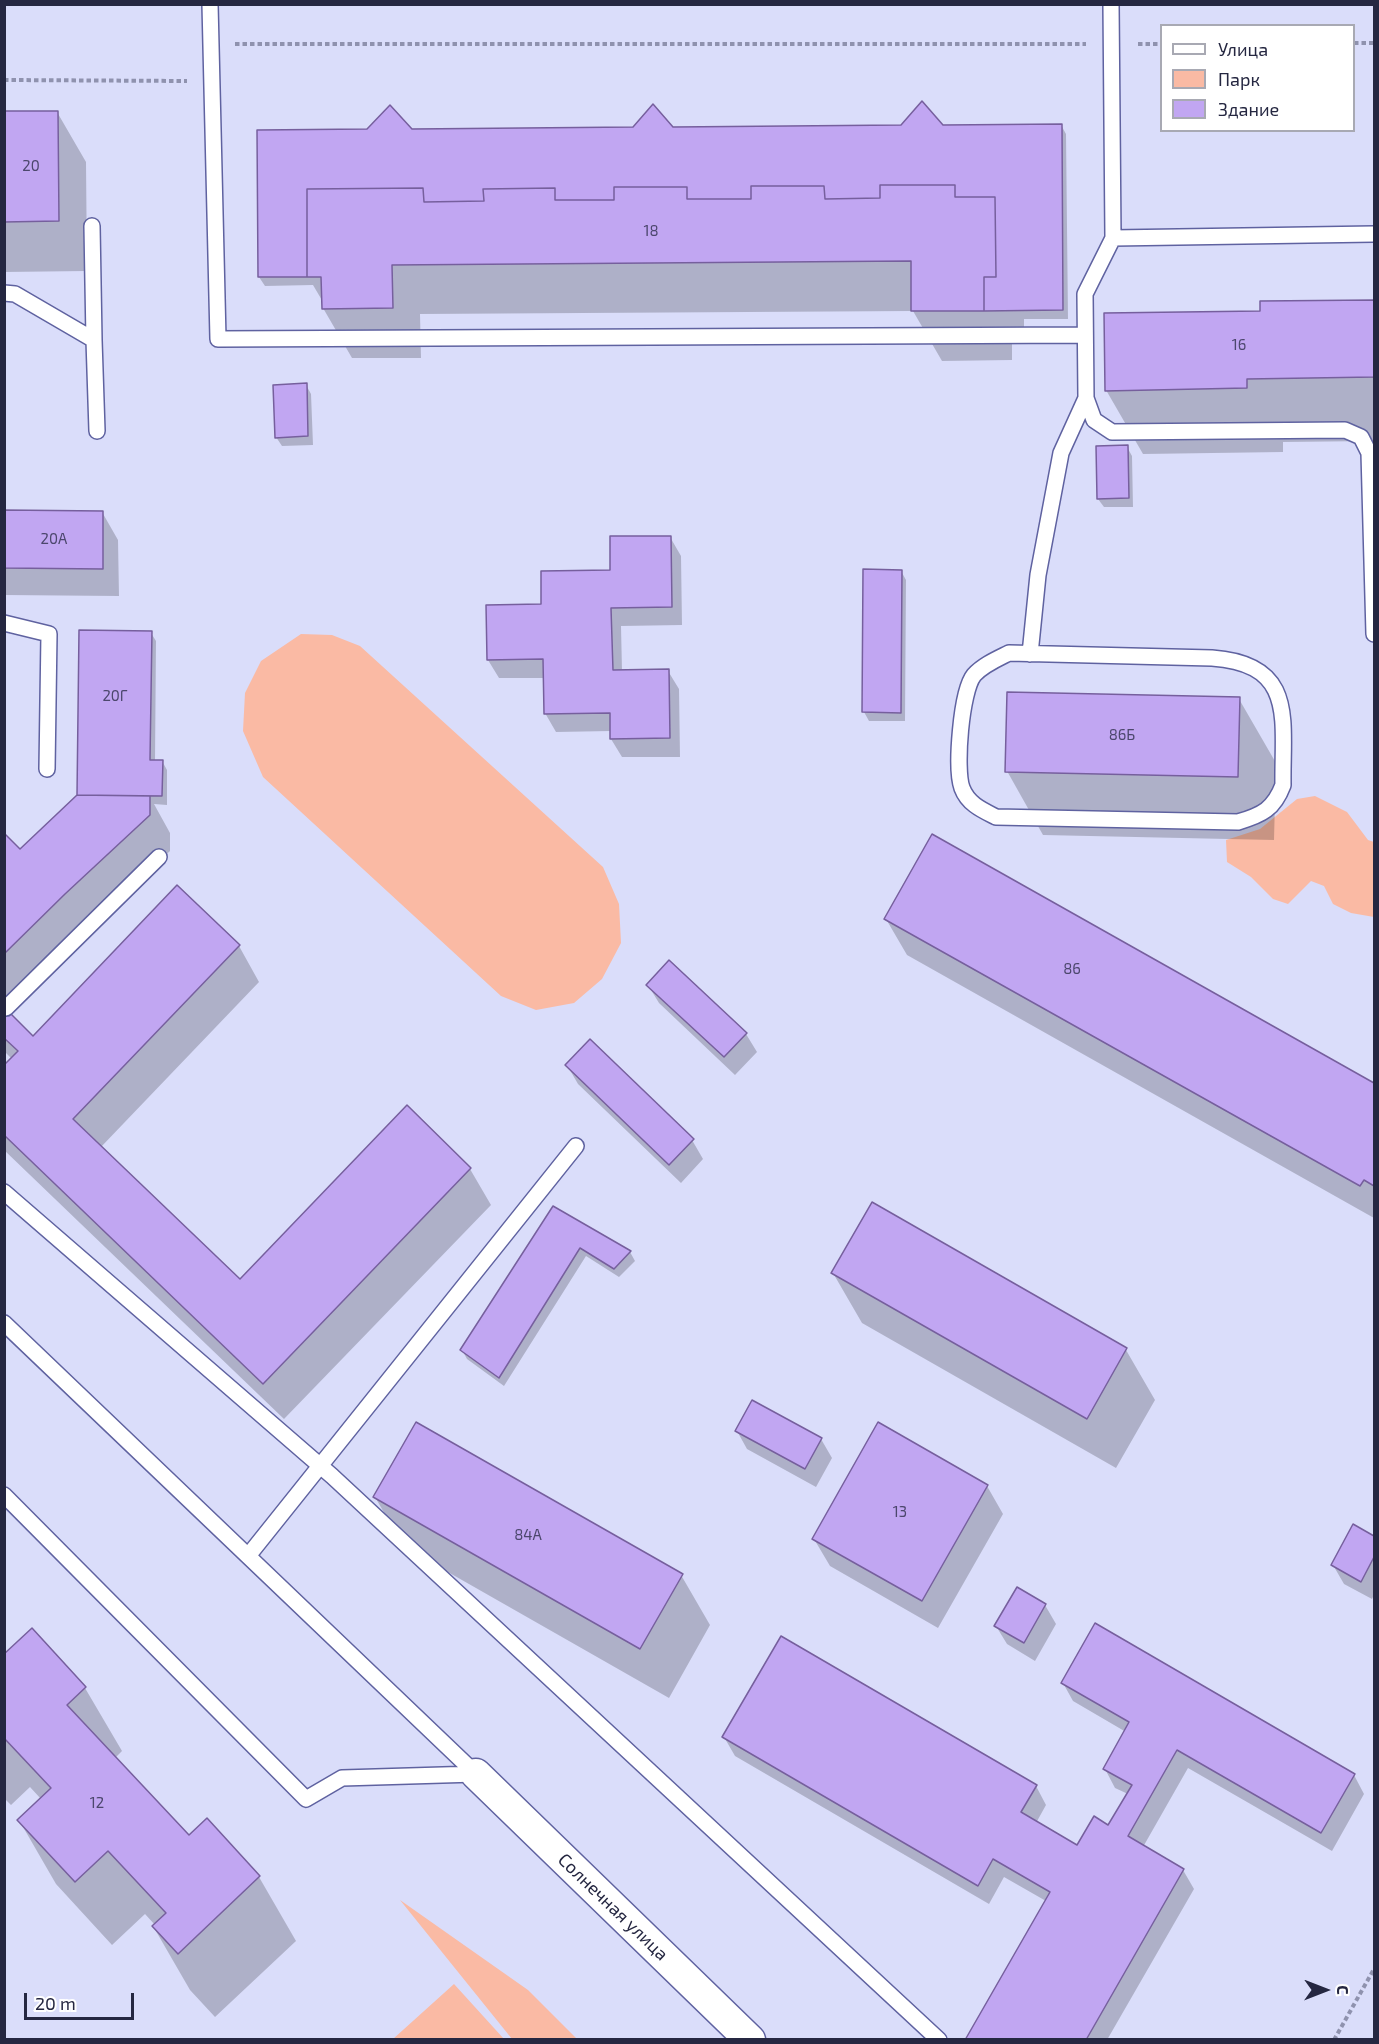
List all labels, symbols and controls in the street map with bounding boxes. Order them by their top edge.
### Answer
legend [1160,24,1355,132]
text: Улица [1218,38,1268,60]
text: Парк [1218,68,1260,90]
text: Здание [1218,98,1279,120]
house number: 20 [22,157,40,175]
house number: 18 [643,222,659,240]
house number: 16 [1232,336,1246,354]
house number: 20А [41,530,67,548]
house number: 20Г [102,687,128,705]
house number: 86Б [1109,726,1135,744]
house number: 86 [1063,960,1081,978]
house number: 13 [893,1503,907,1521]
house number: 84А [514,1526,542,1544]
house number: 12 [90,1794,104,1812]
street label: Солнечная улица [553,1849,673,1965]
north arrow [1295,1960,1355,2020]
scale bar [27,1981,136,2019]
text: С [1334,1985,1353,1995]
text: 20 m [35,1992,76,2014]

